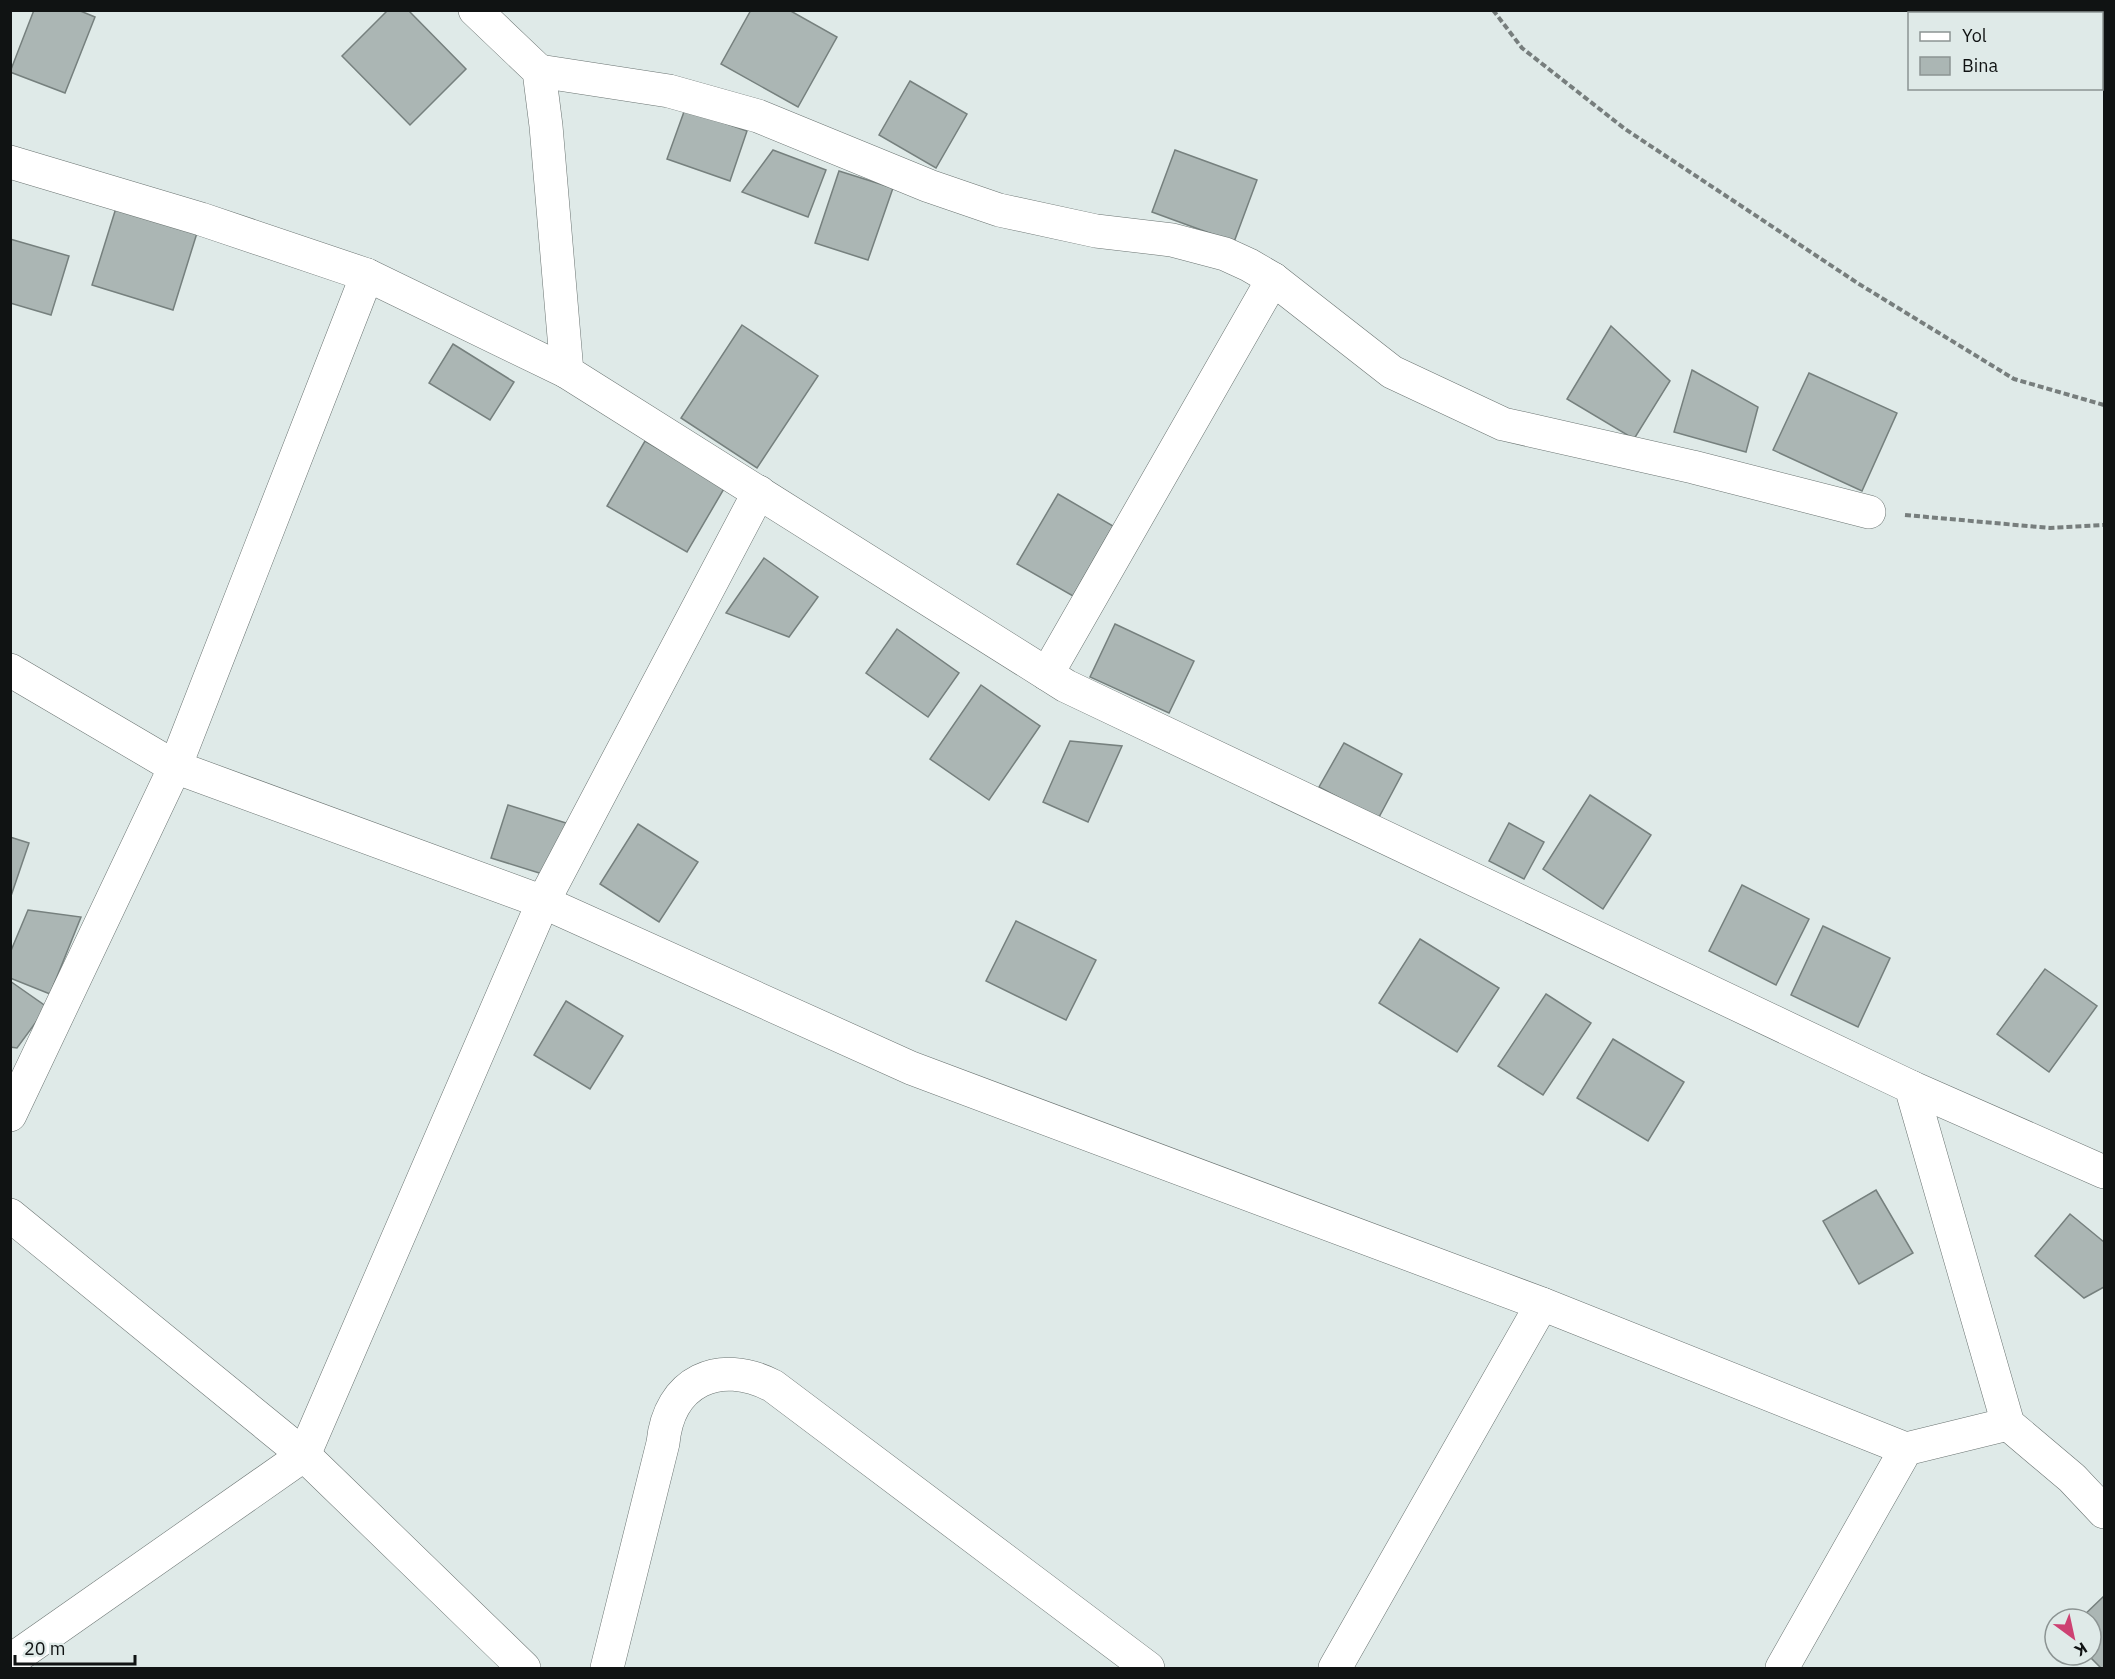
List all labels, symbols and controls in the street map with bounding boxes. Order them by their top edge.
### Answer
legend [1908,12,2103,90]
text: Yol [1962,24,1987,47]
text: Bina [1962,54,1998,77]
north arrow [2043,1607,2103,1667]
scale bar [15,1628,135,1666]
text: 20 m [24,1637,66,1660]
text: K [2071,1638,2091,1661]

